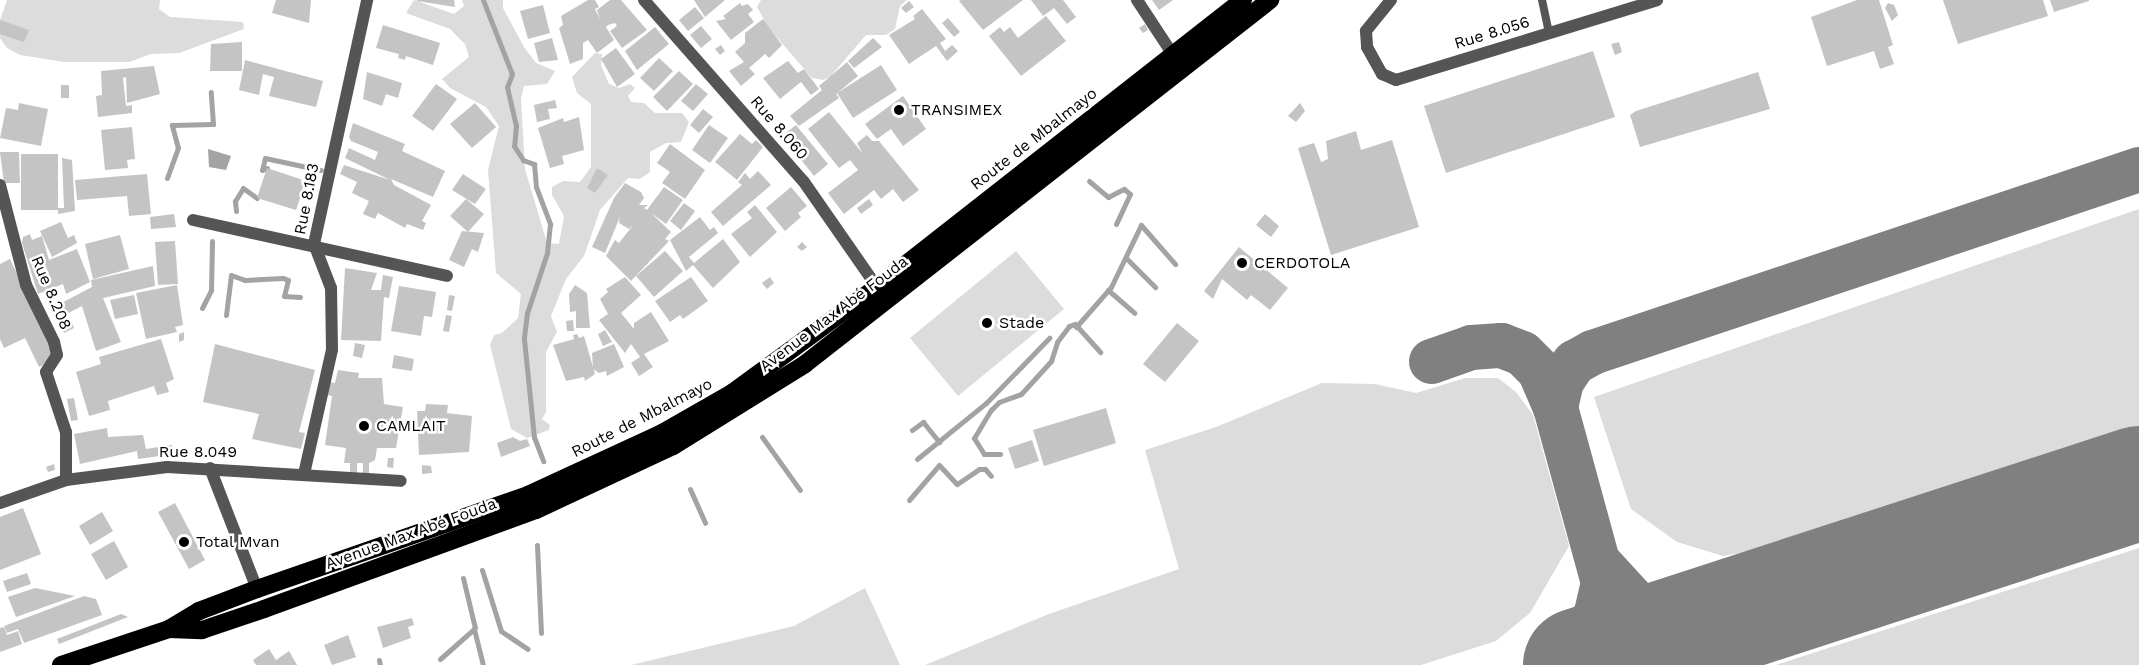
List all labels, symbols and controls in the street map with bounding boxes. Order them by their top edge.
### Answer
street label: Rue 8.056 [1452,12,1532,54]
street label: Route de Mbalmayo [967,84,1101,194]
street label: Rue 8.060 [746,92,812,164]
place label: TRANSIMEX [911,100,1002,120]
marker: TRANSIMEX [892,103,906,117]
street label: Rue 8.183 [291,162,323,236]
street label: Avenue Max Abé Fouda [756,252,912,376]
street label: Rue 8.208 [27,253,75,333]
place label: CERDOTOLA [1254,253,1350,273]
marker: CERDOTOLA [1235,256,1249,270]
place label: Stade [999,313,1044,333]
marker: Stade [980,316,994,330]
street label: Route de Mbalmayo [568,374,716,462]
place label: CAMLAIT [376,416,446,436]
marker: CAMLAIT [357,419,371,433]
street label: Rue 8.049 [159,442,237,462]
street label: Avenue Max Abé Fouda [322,494,500,574]
place label: Total Mvan [196,532,280,552]
marker: Total Mvan [177,535,191,549]

